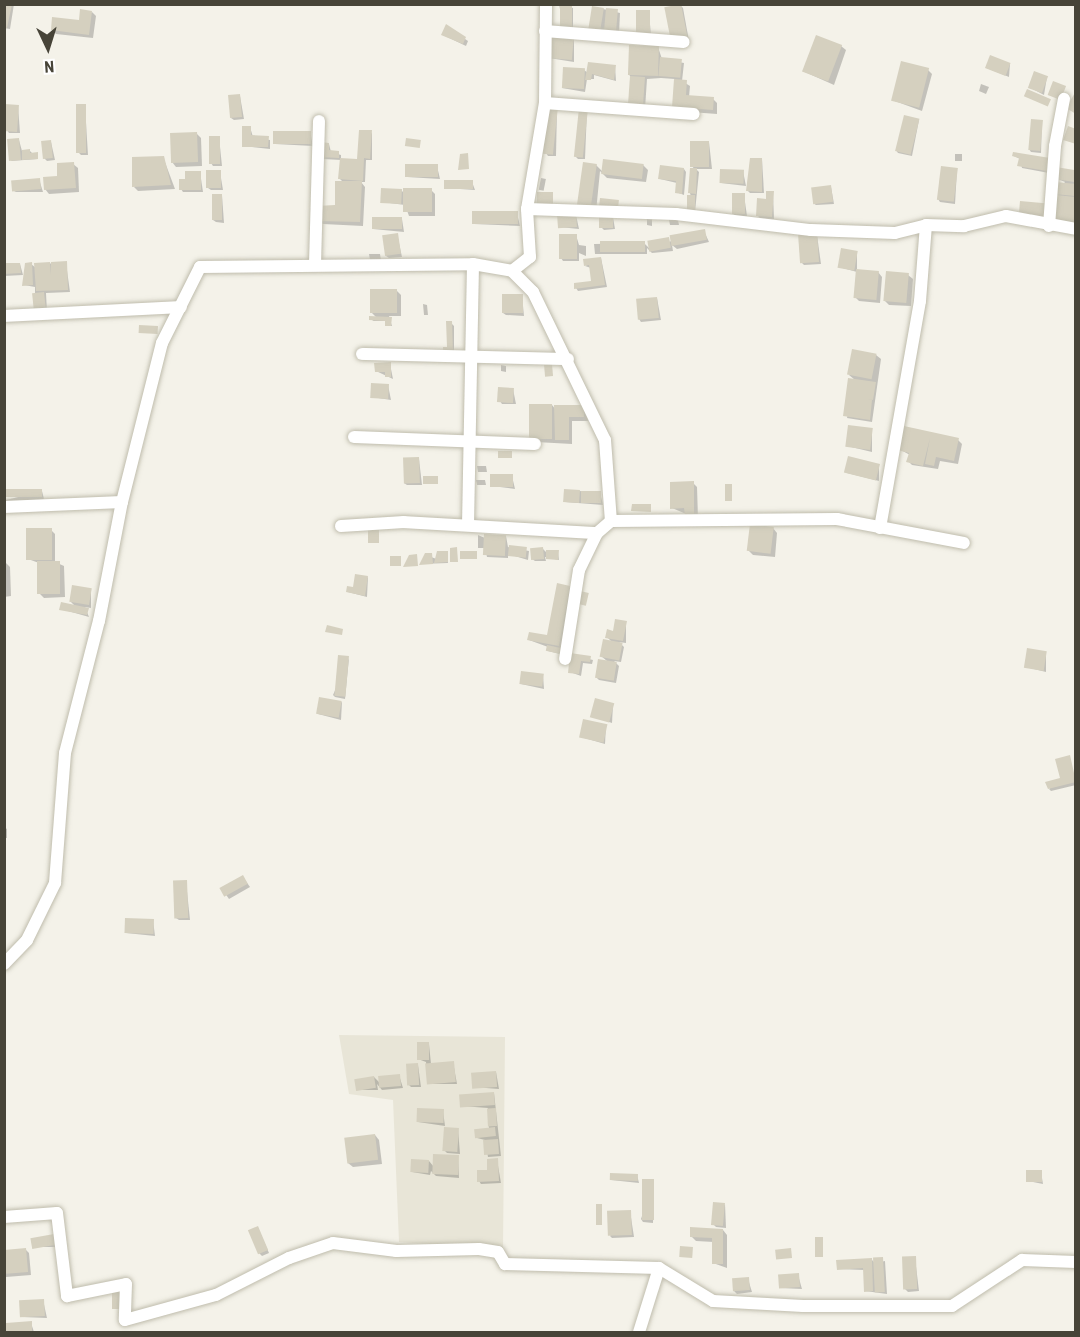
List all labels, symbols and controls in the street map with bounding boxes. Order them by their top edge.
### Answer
north arrow [18,18,78,78]
text: N [44,57,55,76]

